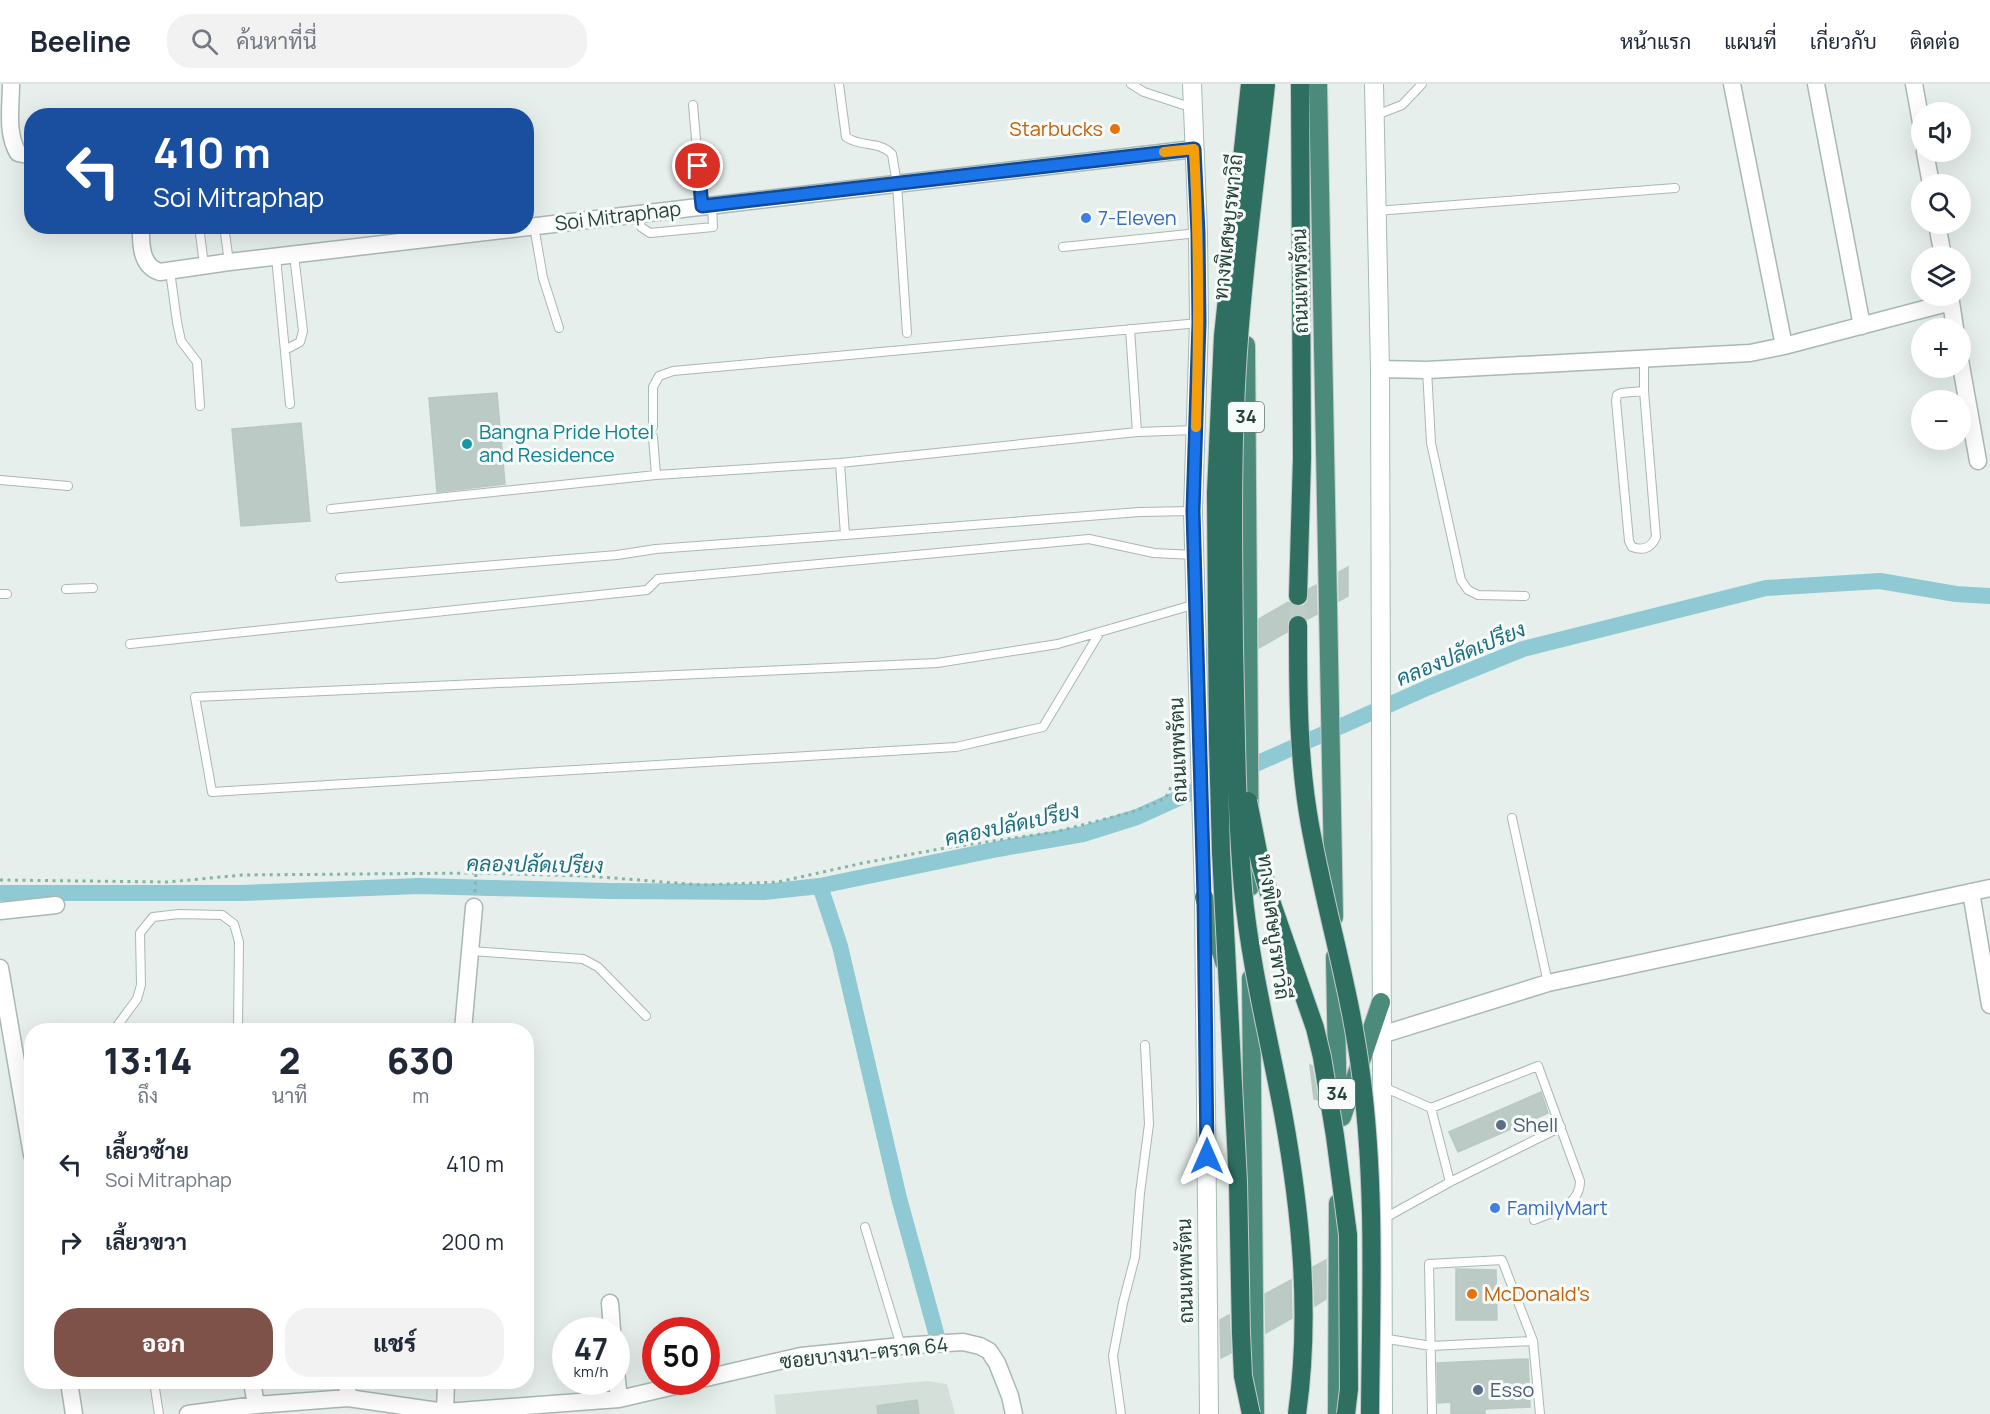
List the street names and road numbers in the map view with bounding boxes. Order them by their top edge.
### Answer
street label: ทางพิเศษบูรพาวิถี [1206,153,1251,301]
street label: Soi Mitraphap [553,194,683,237]
street label: ถนนเทพรัตน [1285,228,1314,334]
road number: 34 [1228,402,1264,432]
street label: ถนนเทพรัตน [1162,697,1193,803]
street label: ทางพิเศษบูรพาวิถี [1250,853,1297,1002]
road number: 34 [1319,1079,1355,1109]
street label: ถนนเทพรัตน [1170,1218,1199,1324]
street label: ซอยบางนา-ตราด 64 [778,1330,950,1375]

